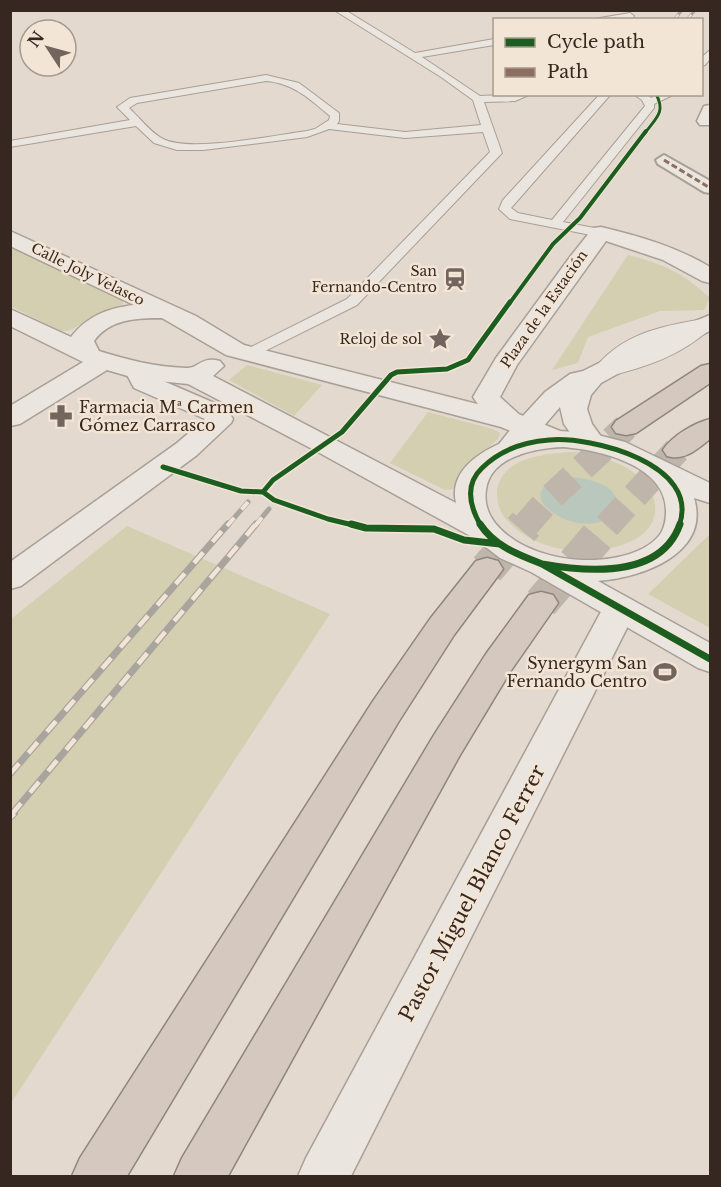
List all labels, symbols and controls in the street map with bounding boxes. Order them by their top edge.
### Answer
north arrow [18,18,78,78]
legend [493,18,703,96]
text: N [23,27,48,51]
text: Cycle path [547,31,645,53]
text: Path [547,61,588,83]
street label: Calle Joly Velasco [28,239,148,309]
street label: Plaza de la Estación [497,246,592,371]
place label: San Fernando-Centro [311,262,437,296]
station icon: San Fernando-Centro [442,266,468,292]
place icon: Reloj de sol [427,326,453,352]
place label: Reloj de sol [340,330,422,348]
place label: Farmacia Mª Carmen Gómez Carrasco [79,397,254,435]
pharmacy icon: Farmacia Mª Carmen Gómez Carrasco [48,403,74,429]
place label: Synergym San Fernando Centro [506,653,647,691]
sports icon: Synergym San Fernando Centro [652,659,678,685]
street label: Pastor Miguel Blanco Ferrer [394,760,550,1025]

